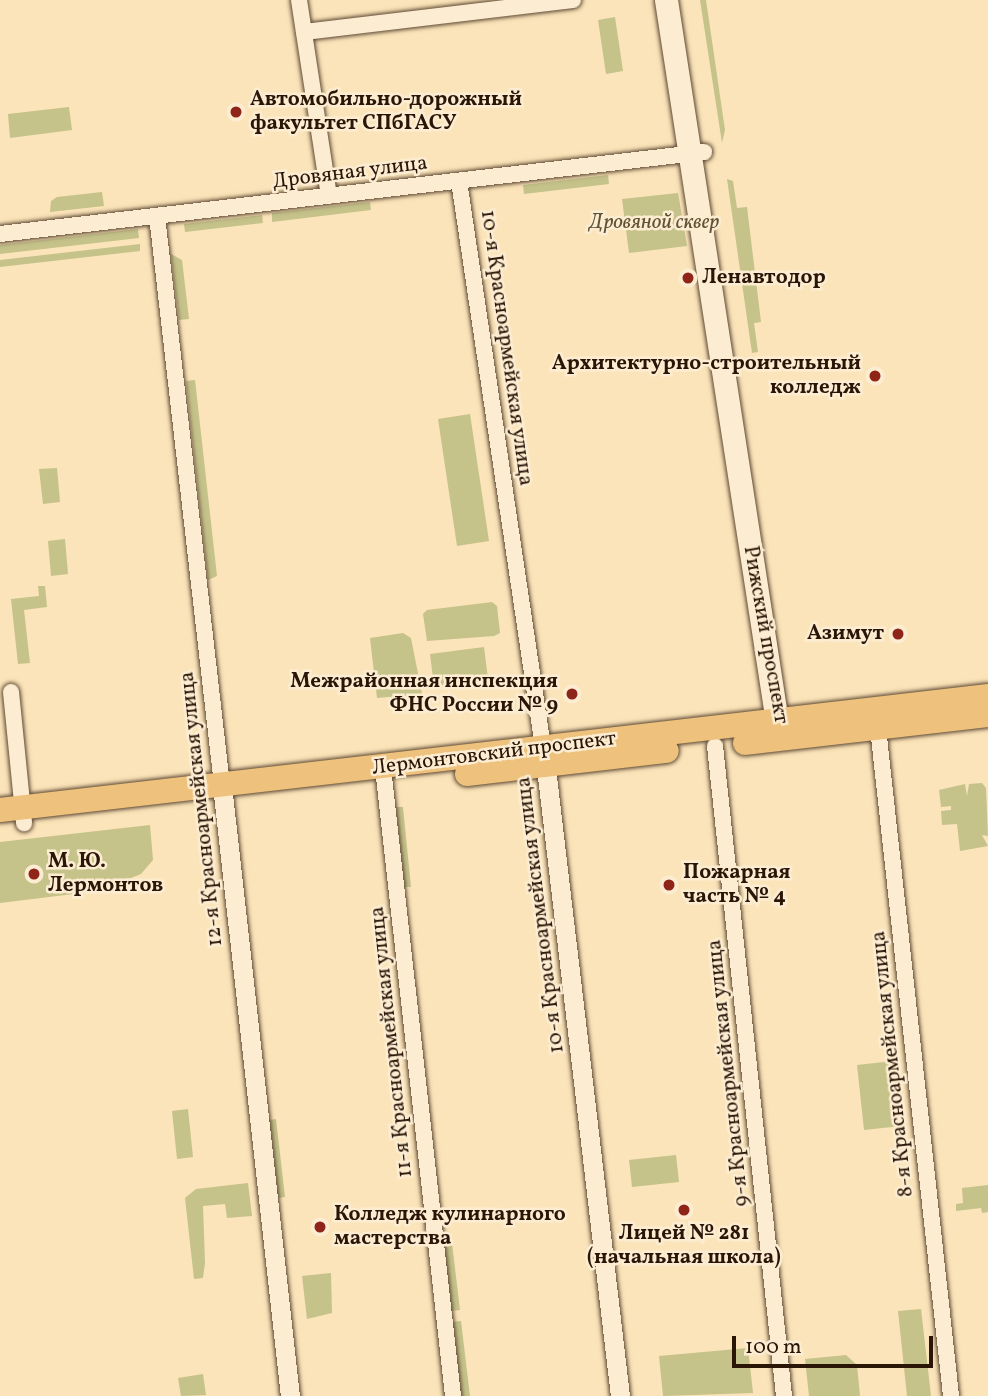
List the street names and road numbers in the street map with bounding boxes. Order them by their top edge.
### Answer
street label: Дровяная улица [271,151,429,195]
street label: 10-я Красноармейская улица [474,208,538,488]
street label: Рижский проспект [737,544,793,726]
street label: 12-я Красноармейская улица [175,670,229,948]
street label: Лермонтовский проспект [371,727,617,781]
street label: 10-я Красноармейская улица [512,775,570,1055]
street label: 11-я Красноармейская улица [365,905,419,1179]
street label: 8-я Красноармейская улица [866,929,920,1199]
street label: 9-я Красноармейская улица [702,938,756,1208]

